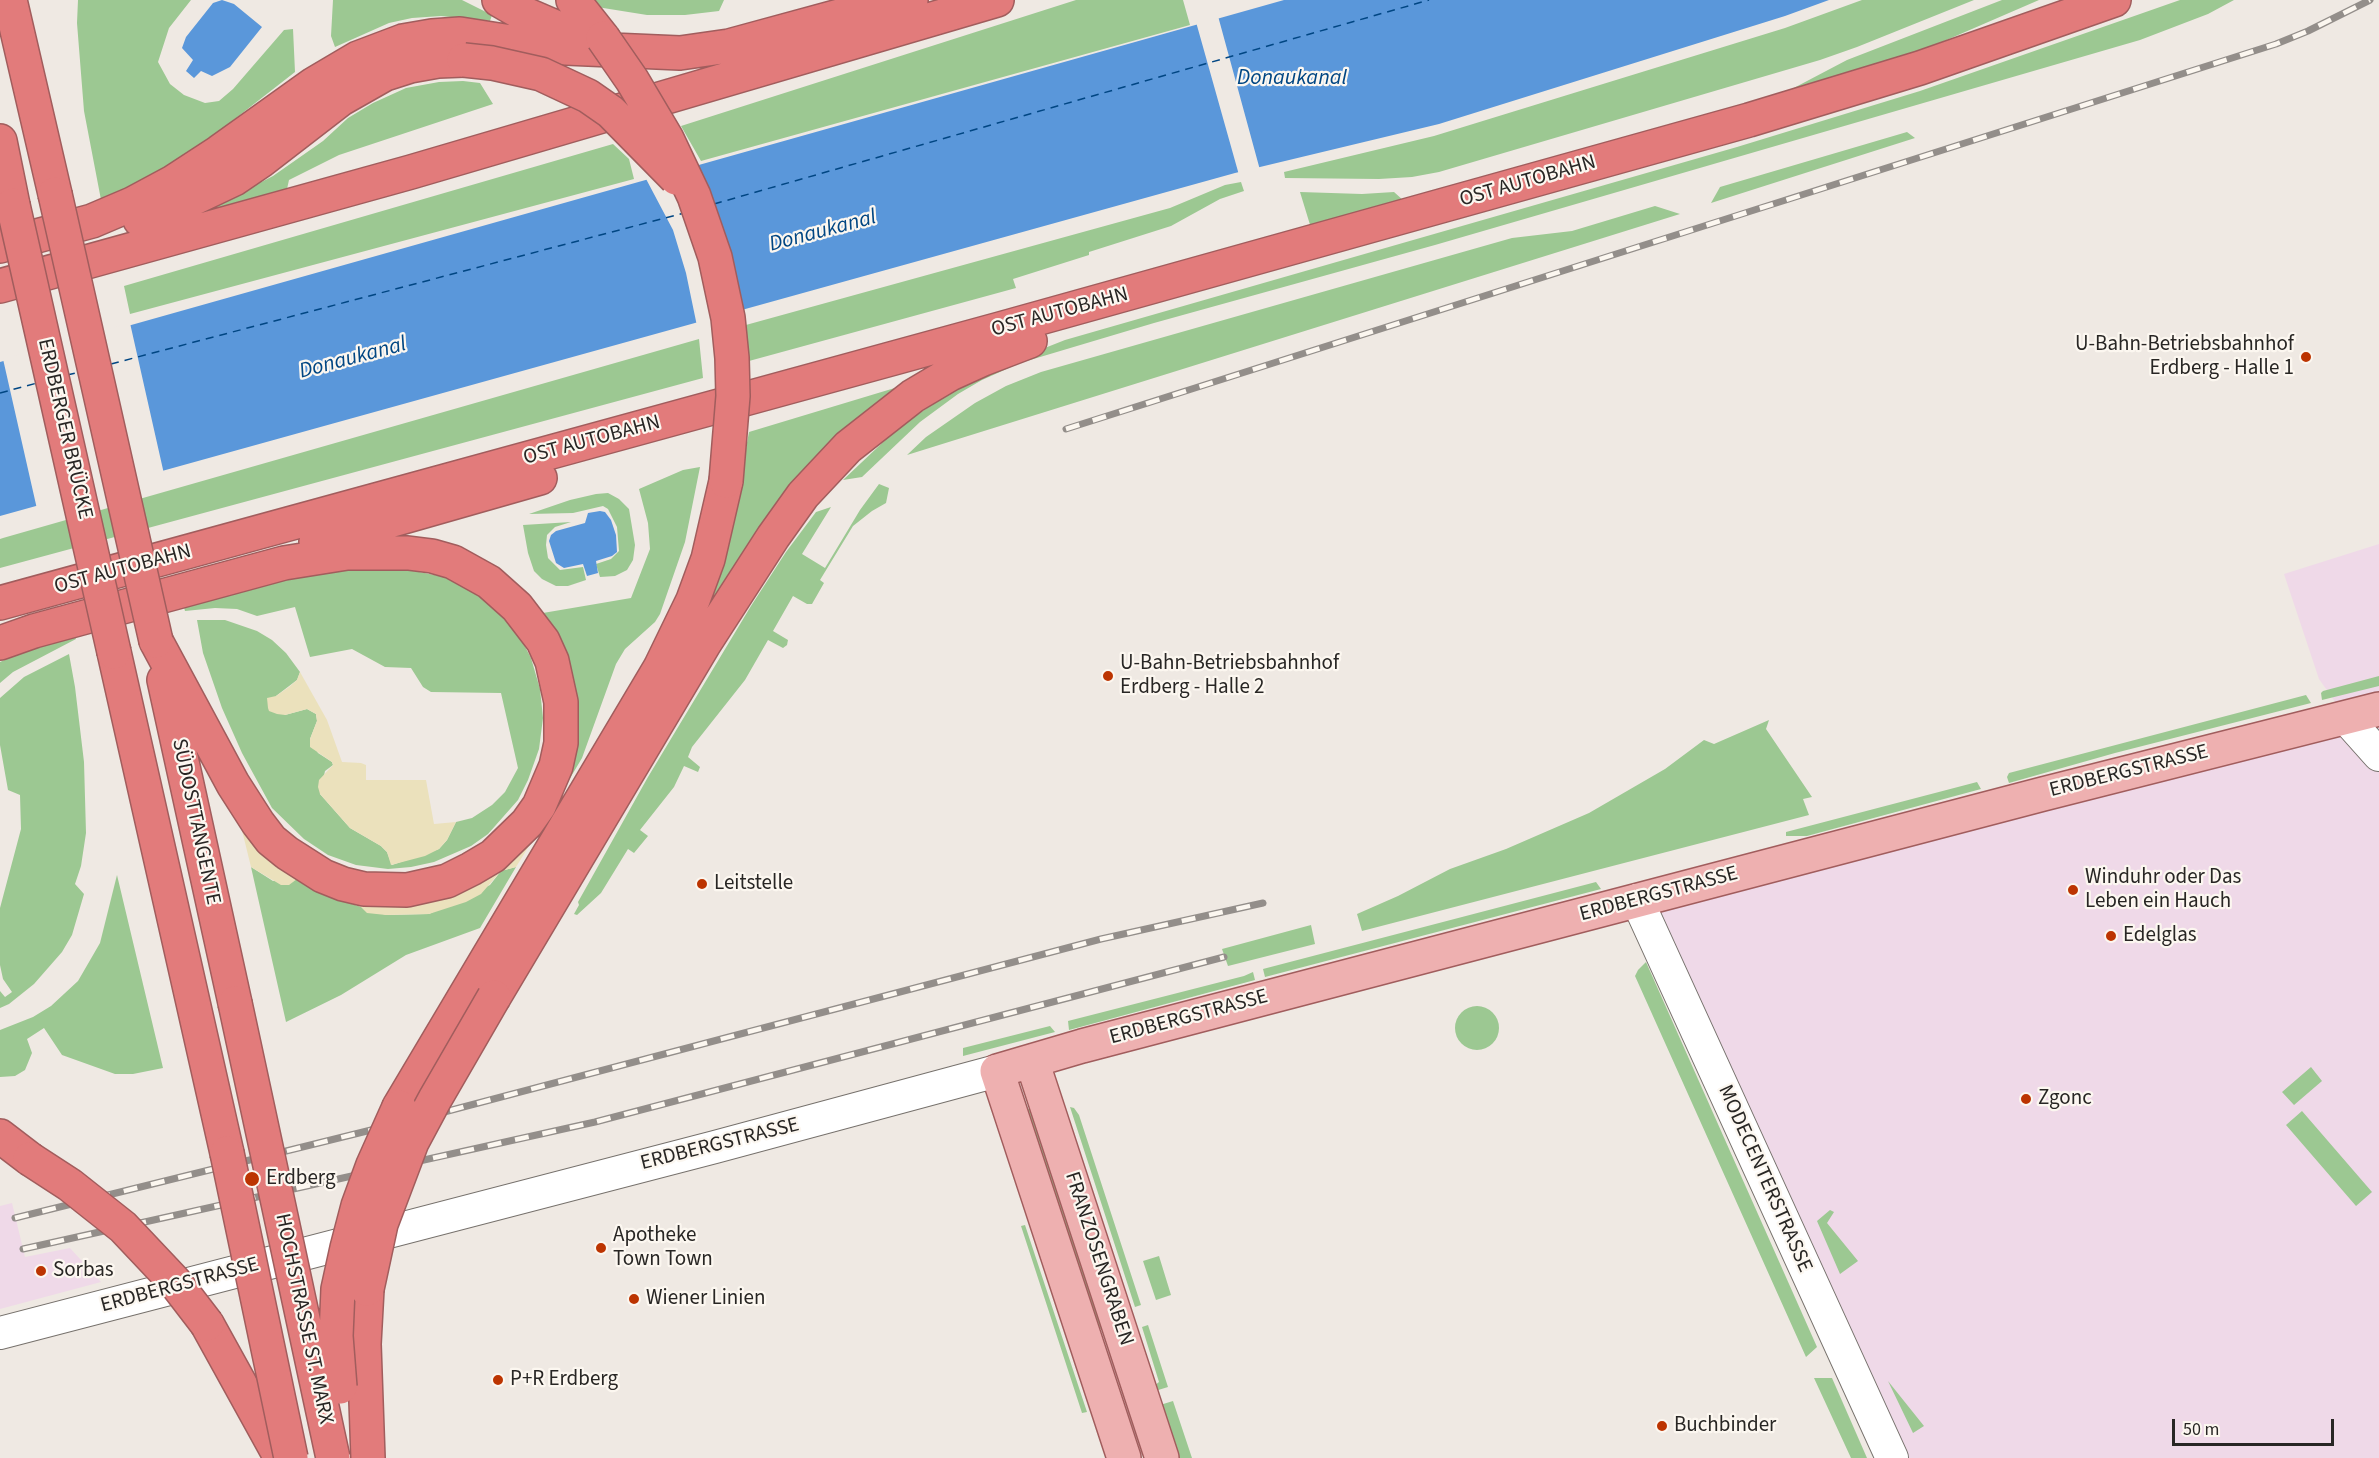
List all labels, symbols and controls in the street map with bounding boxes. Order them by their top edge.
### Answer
water label: Donaukanal [1237,66,1347,92]
street label: OST AUTOBAHN [1457,151,1599,213]
water label: Donaukanal [767,205,879,259]
street label: OST AUTOBAHN [989,283,1131,343]
water label: Donaukanal [297,332,409,386]
place label: U-Bahn-Betriebsbahnhof Erdberg - Halle 1 [2075,332,2294,382]
street label: ERDBERGER BRÜCKE [31,336,97,522]
marker: U-Bahn-Betriebsbahnhof Erdberg - Halle 1 [2299,350,2313,364]
street label: OST AUTOBAHN [521,411,663,471]
street label: OST AUTOBAHN [52,540,194,600]
place label: U-Bahn-Betriebsbahnhof Erdberg - Halle 2 [1120,651,1339,701]
marker: U-Bahn-Betriebsbahnhof Erdberg - Halle 2 [1101,669,1115,683]
street label: SÜDOSTTANGENTE [165,737,225,907]
street label: ERDBERGSTRASSE [2047,740,2211,804]
street label: ERDBERGSTRASSE [1577,862,1741,928]
place label: Winduhr oder Das Leben ein Hauch [2085,865,2241,915]
place label: Leitstelle [714,871,793,897]
marker: Leitstelle [695,877,709,891]
marker: Winduhr oder Das Leben ein Hauch [2066,883,2080,897]
place label: Edelglas [2123,923,2197,949]
marker: Edelglas [2104,929,2118,943]
street label: ERDBERGSTRASSE [1107,985,1271,1051]
street label: MODECENTERSTRASSE [1711,1081,1817,1277]
place label: Zgonc [2038,1086,2092,1112]
marker: Zgonc [2019,1092,2033,1106]
street label: ERDBERGSTRASSE [638,1113,802,1177]
place label: Erdberg [266,1166,335,1192]
street label: FRANZOSENGRABEN [1058,1169,1138,1349]
marker: Erdberg [243,1170,261,1188]
street label: HOCHSTRASSE ST. MARX [268,1211,338,1427]
place label: Apotheke Town Town [613,1223,713,1273]
marker: Apotheke Town Town [594,1241,608,1255]
street label: ERDBERGSTRASSE [98,1253,262,1319]
place label: Sorbas [53,1258,114,1284]
marker: Sorbas [34,1264,48,1278]
place label: Wiener Linien [646,1286,765,1312]
marker: Wiener Linien [627,1292,641,1306]
place label: P+R Erdberg [510,1367,618,1393]
marker: P+R Erdberg [491,1373,505,1387]
scale bar [2175,1407,2337,1445]
place label: Buchbinder [1674,1413,1776,1439]
text: 50 m [2183,1417,2219,1442]
marker: Buchbinder [1655,1419,1669,1433]

